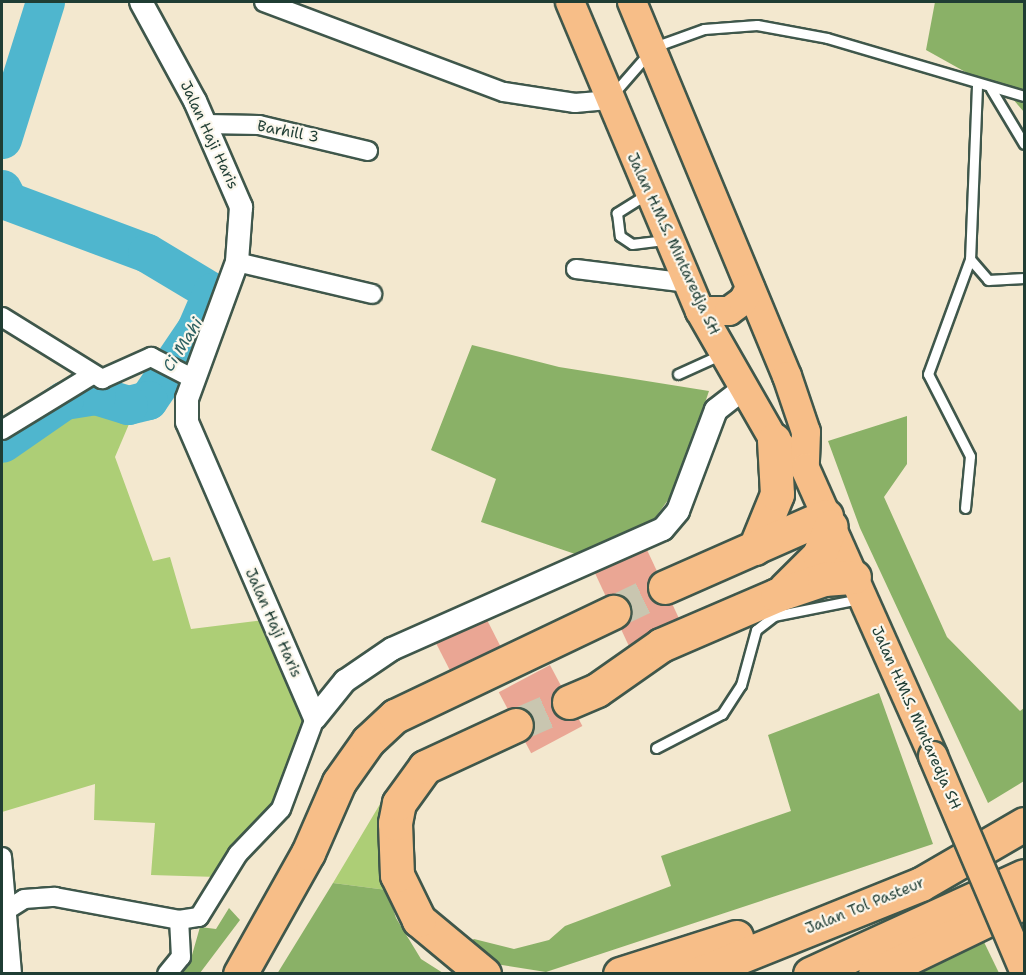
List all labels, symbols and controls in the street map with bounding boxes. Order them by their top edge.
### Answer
street label: Jalan Haji Haris [176,78,242,192]
street label: Barhill 3 [256,117,320,147]
street label: Jalan H.M.S. Mintaredja SH [623,150,723,338]
water label: Ci Mahi [159,315,207,375]
street label: Jalan Haji Haris [241,566,305,680]
street label: Jalan H.M.S. Mintaredja SH [867,624,965,812]
street label: Jalan Tol Pasteur [803,874,927,938]

